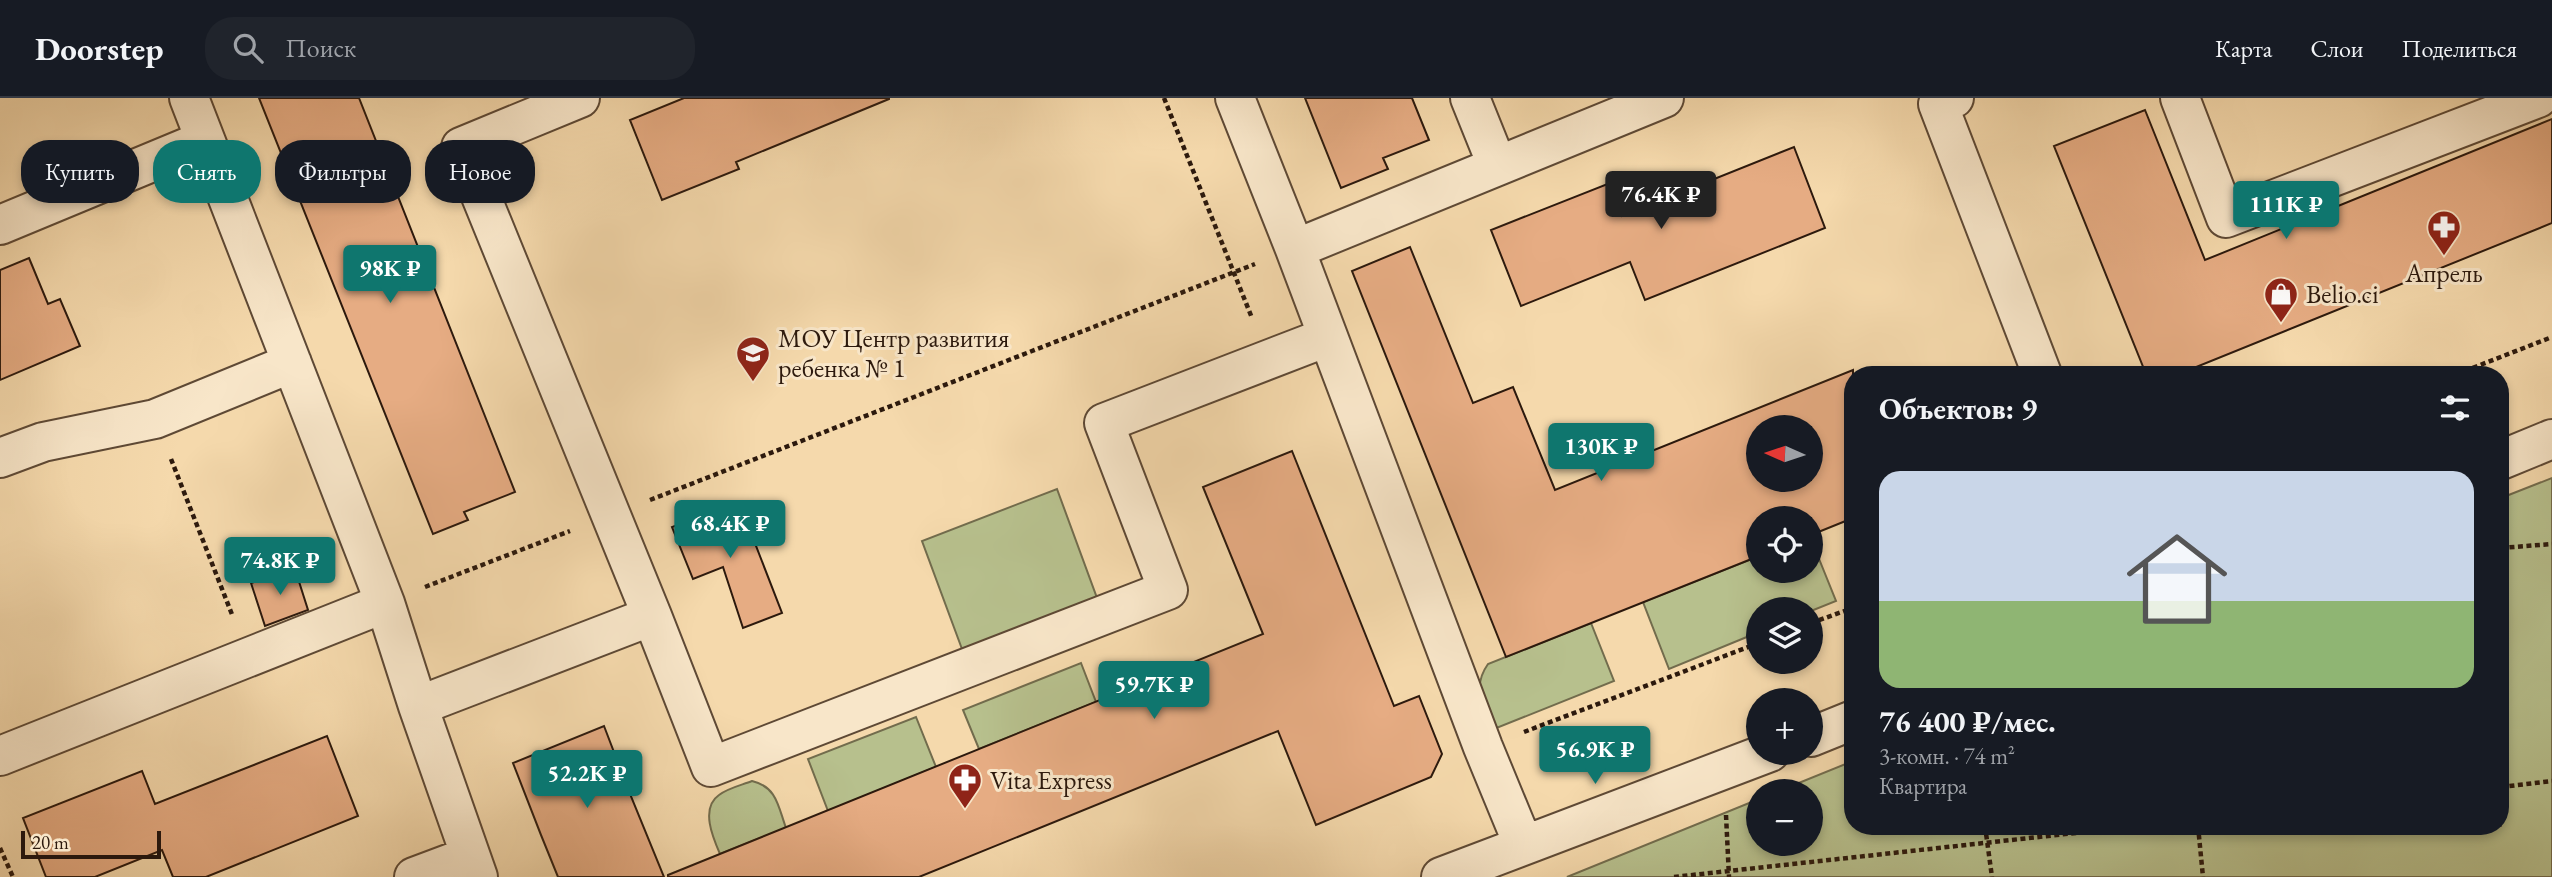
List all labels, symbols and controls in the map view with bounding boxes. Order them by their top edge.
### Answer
search box [205,17,695,80]
text: Doorstep [35,27,163,70]
icon: search [229,29,267,67]
text: Поиск [285,31,356,65]
text: Карта [2215,33,2272,64]
text: Слои [2310,33,2364,64]
text: Поделиться [2402,33,2517,64]
chip: Купить [21,140,139,203]
chip: Снять [153,140,261,203]
chip: Фильтры [275,140,411,203]
chip: Новое [425,140,535,203]
pin: 76.4K ₽ [1596,172,1726,231]
text: 76.4K ₽ [1621,179,1701,209]
pin: 111K ₽ [2229,181,2343,241]
text: 111K ₽ [2249,189,2323,219]
pharmacy icon: Апрель [2425,208,2463,257]
pin: 98K ₽ [341,246,439,305]
text: 98K ₽ [359,253,421,283]
place label: Апрель [2404,256,2483,290]
shop icon: Belio.ci [2262,275,2300,324]
place label: Belio.ci [2306,277,2379,311]
place label: МОУ Центр развития ребенка № 1 [778,321,1009,385]
school or university icon: МОУ Центр развития ребенка № 1 [734,334,772,383]
text: Объектов: 9 [1879,389,2037,428]
icon: filters [2436,389,2474,427]
north arrow [1746,415,1824,492]
map controls [1746,415,1823,856]
pin: 130K ₽ [1544,424,1658,483]
text: 130K ₽ [1564,431,1638,461]
pin: 68.4K ₽ [665,500,795,560]
button: locate [1746,506,1823,583]
text: 68.4K ₽ [690,508,770,538]
icon: home [2114,516,2240,642]
pin: 74.8K ₽ [215,538,345,597]
text: 74.8K ₽ [240,545,320,575]
button: layers [1746,597,1823,674]
pin: 59.7K ₽ [1089,662,1219,721]
text: 59.7K ₽ [1114,669,1194,699]
button: + [1746,688,1823,765]
text: 76 400 ₽/мес. [1879,702,2056,741]
pin: 56.9K ₽ [1530,726,1660,786]
text: 56.9K ₽ [1555,734,1635,764]
text: 3-комн. · 74 m² [1879,741,2015,771]
pin: 52.2K ₽ [522,750,652,810]
text: 52.2K ₽ [547,758,627,788]
pharmacy icon: Vita Express [946,761,984,810]
place label: Vita Express [990,763,1112,797]
text: Квартира [1879,771,1967,801]
button: − [1746,779,1823,856]
scale bar [21,828,161,860]
text: 20 m [32,830,69,855]

